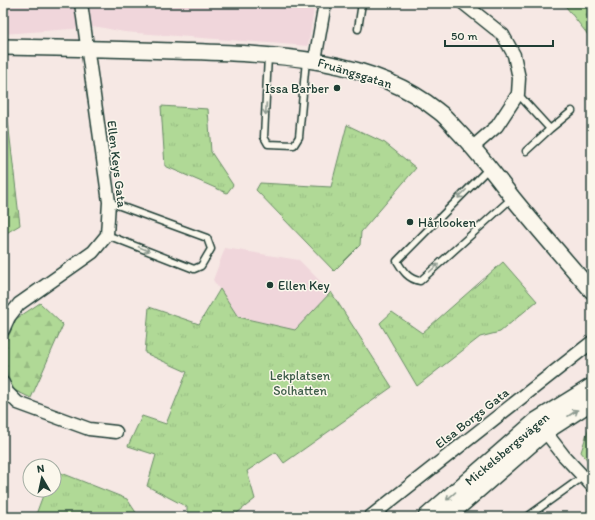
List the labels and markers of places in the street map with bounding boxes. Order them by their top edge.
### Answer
place label: Issa Barber [265,81,329,96]
marker: Issa Barber [332,83,342,93]
place label: Hårlooken [418,215,477,230]
marker: Hårlooken [405,217,415,227]
place label: Ellen Key [278,278,330,293]
marker: Ellen Key [265,280,275,290]

